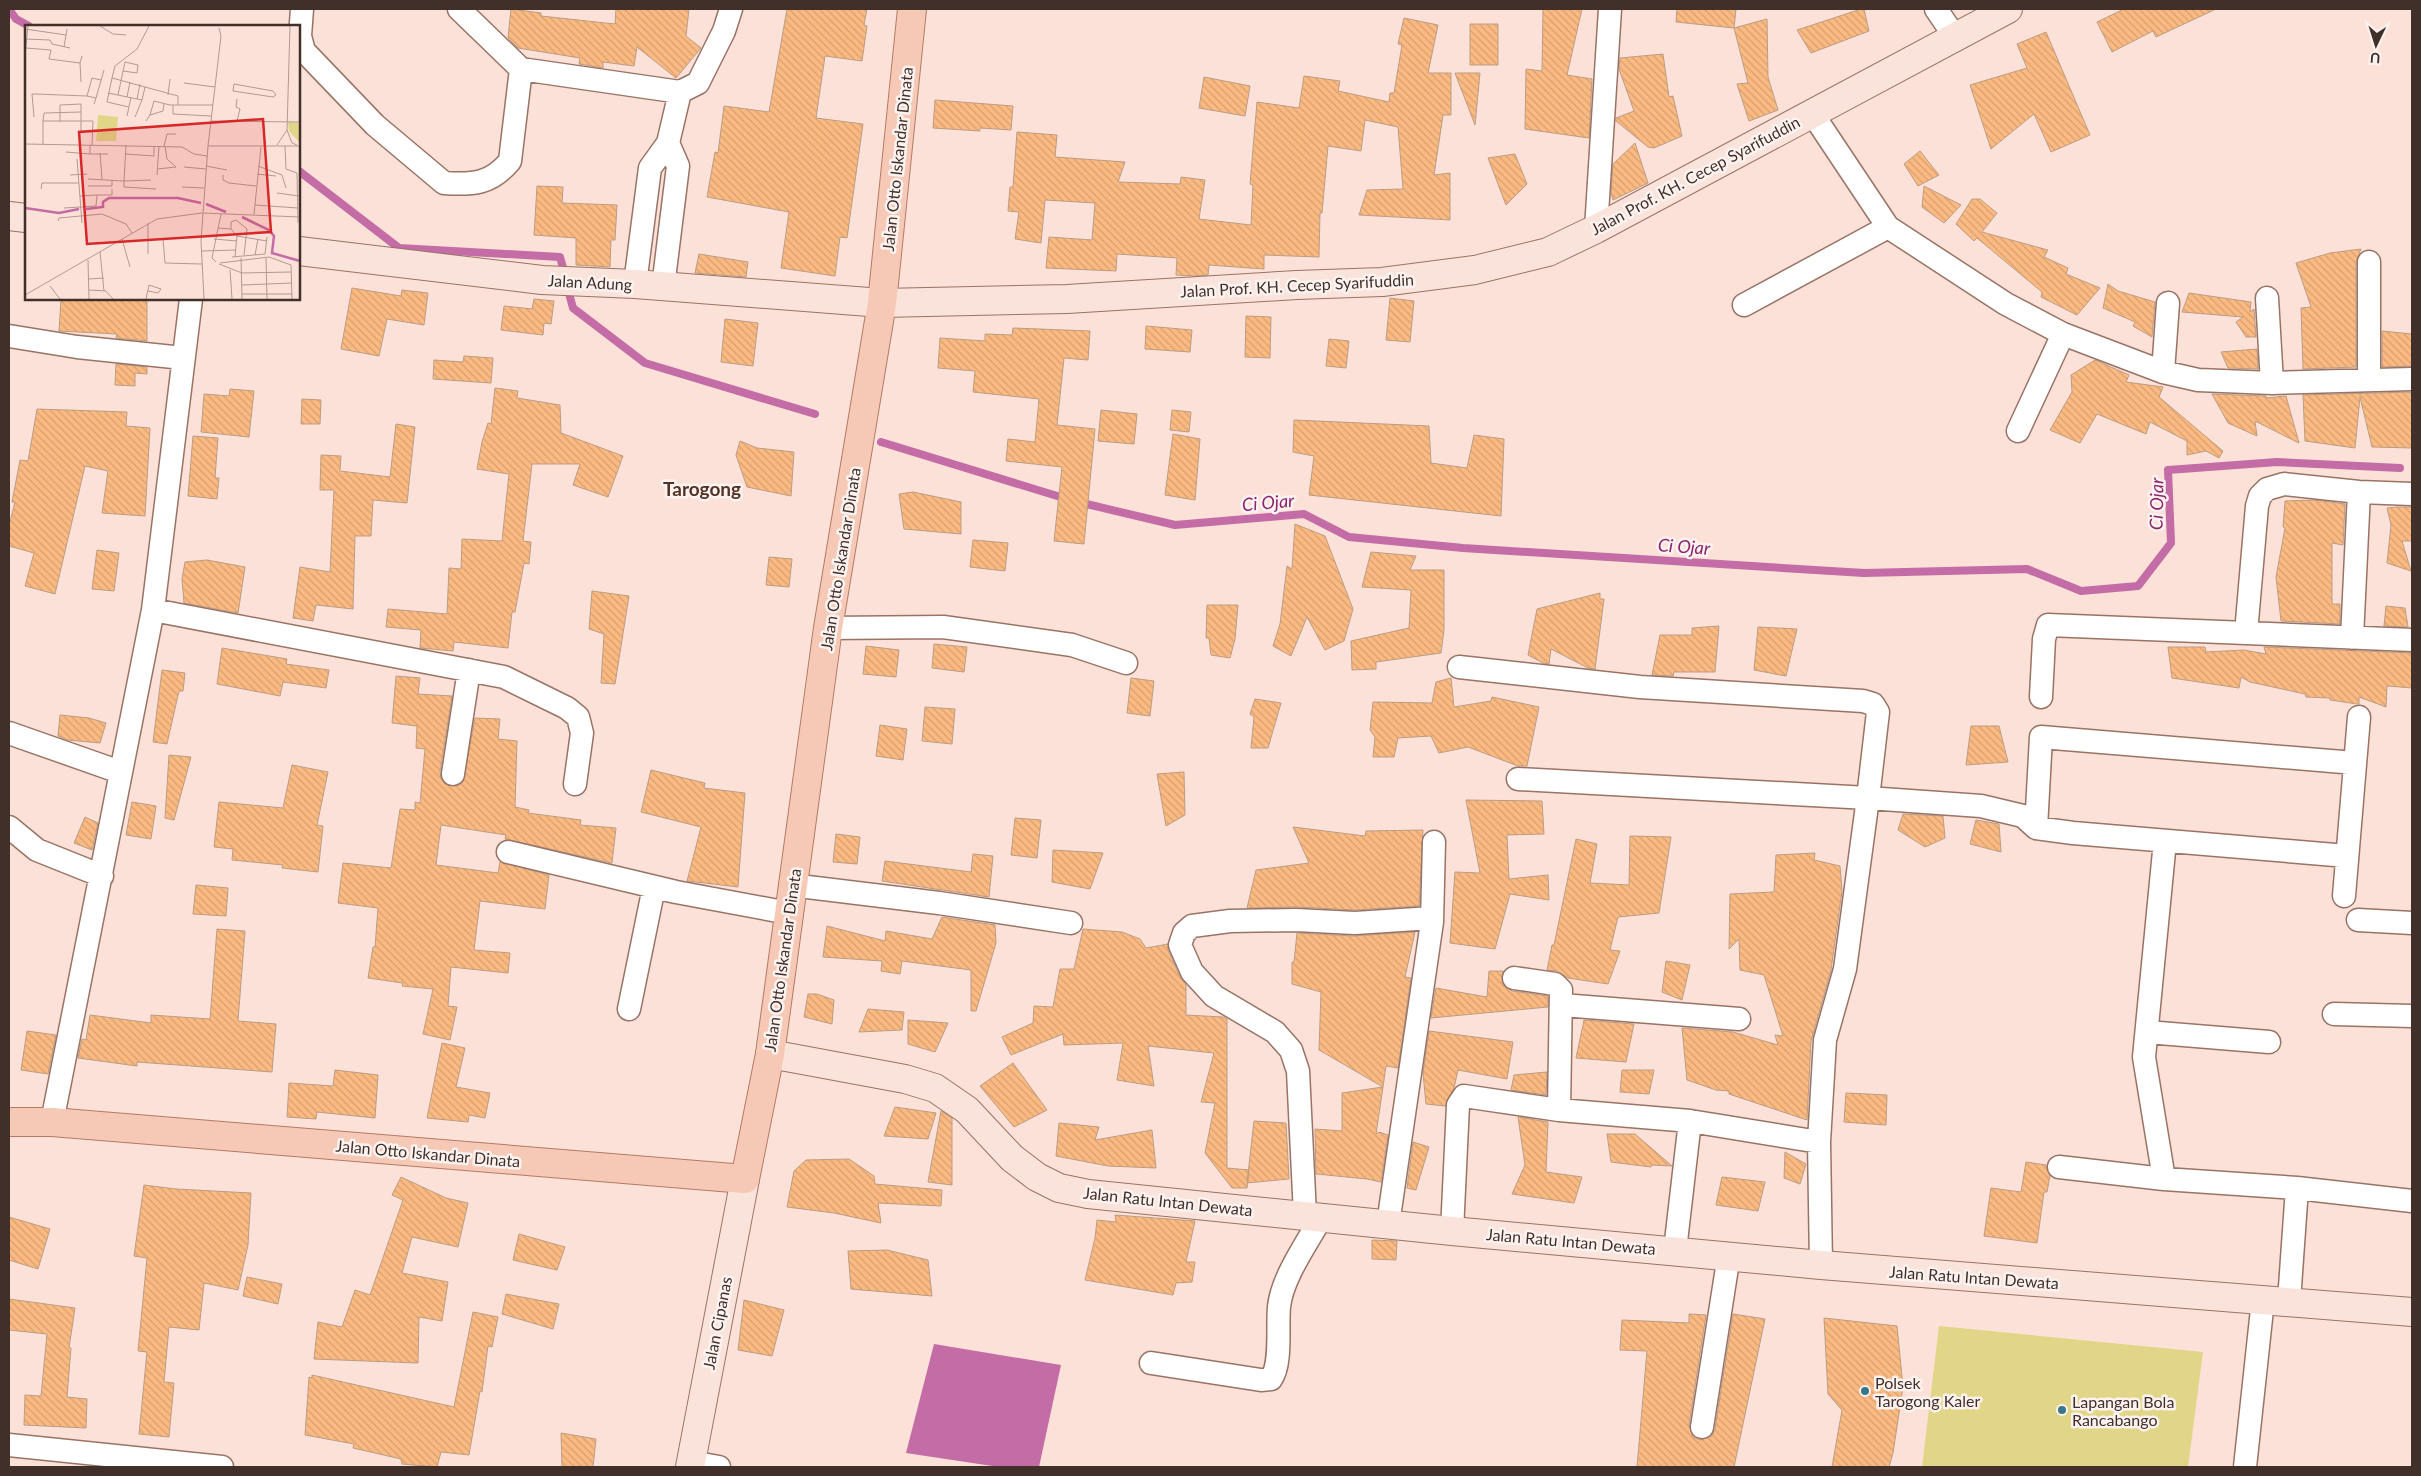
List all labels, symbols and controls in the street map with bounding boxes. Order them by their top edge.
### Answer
north arrow [2351,20,2401,70]
inset map [25,25,300,300]
text: U [2369,50,2381,67]
street label: Jalan Otto Iskandar Dinata [878,66,916,252]
street label: Jalan Prof. KH. Cecep Syarifuddin [1587,112,1803,238]
street label: Jalan Prof. KH. Cecep Syarifuddin [1180,269,1414,301]
street label: Jalan Adung [547,270,633,294]
street label: Jalan Otto Iskandar Dinata [816,466,864,652]
district label: Tarogong [663,477,741,500]
water label: Ci Ojar [2145,477,2167,530]
water label: Ci Ojar [1241,489,1296,515]
water label: Ci Ojar [1657,533,1712,559]
street label: Jalan Otto Iskandar Dinata [760,867,804,1053]
street label: Jalan Otto Iskandar Dinata [335,1135,521,1171]
street label: Jalan Ratu Intan Dewata [1082,1183,1254,1219]
street label: Jalan Ratu Intan Dewata [1486,1224,1656,1258]
street label: Jalan Ratu Intan Dewata [1889,1262,2059,1292]
street label: Jalan Cipanas [699,1275,735,1371]
place label: Polsek Tarogong Kaler [1875,1373,1980,1410]
marker: Polsek Tarogong Kaler [1859,1385,1871,1397]
place label: Lapangan Bola Rancabango [2072,1392,2174,1429]
marker: Lapangan Bola Rancabango [2056,1404,2068,1416]

